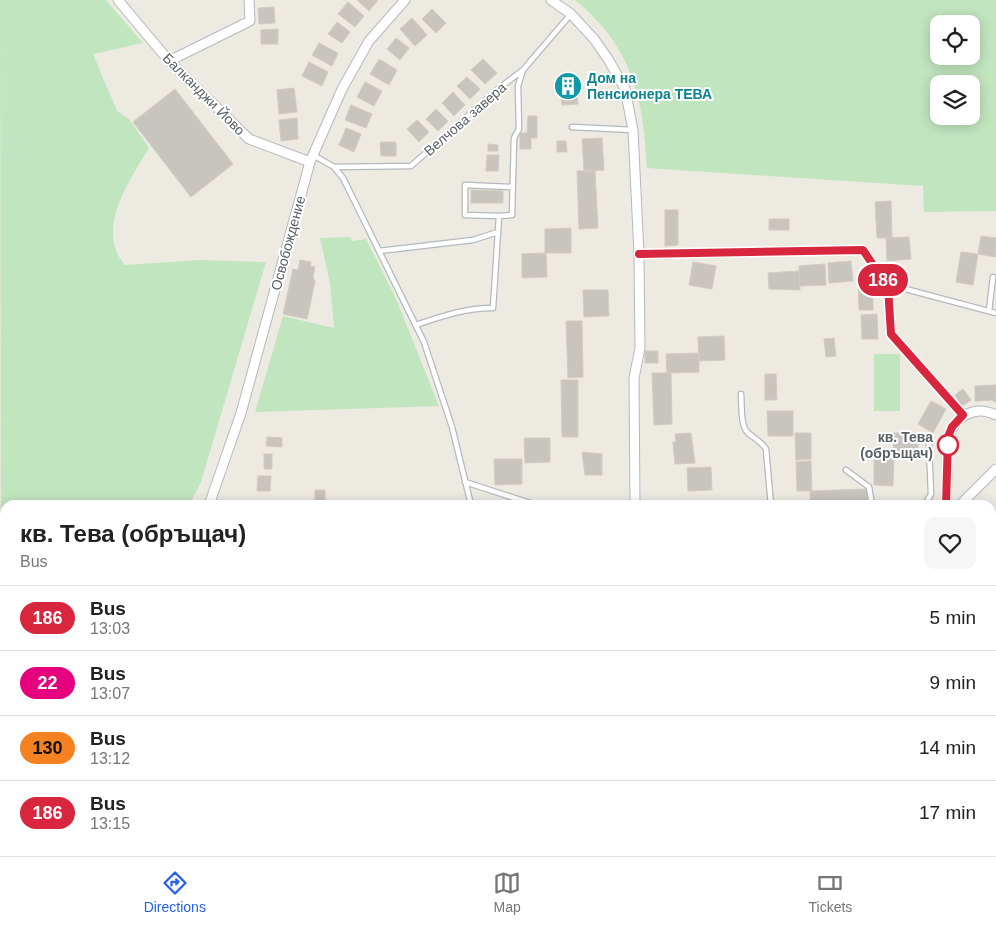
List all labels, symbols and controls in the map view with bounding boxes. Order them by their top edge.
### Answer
map controls [930,15,980,125]
button: locate [930,15,980,65]
street label: Балканджи Йово [160,49,249,138]
place label: Дом на Пенсионера ТЕВА [587,70,712,102]
building icon: Дом на Пенсионера ТЕВА [553,71,583,101]
button: layers [930,75,980,125]
street label: Велчова завера [421,79,509,159]
street label: Освобождение [268,194,308,292]
line badge: 186 [854,264,912,296]
text: 186 [868,270,898,290]
place label: кв. Тева (обръщач) [860,429,933,461]
marker: кв. Тева (обръщач) [937,434,959,456]
button: heart [924,517,976,569]
text: кв. Тева (обръщач) [20,520,246,547]
text: Bus [20,553,48,570]
text: Bus [90,598,126,619]
text: 5 min [930,607,976,628]
text: 186 [32,608,63,628]
text: 13:03 [90,620,130,637]
text: Bus [90,663,126,684]
text: 9 min [930,672,976,693]
text: 22 [37,673,58,693]
text: 13:07 [90,685,130,702]
text: Bus [90,728,126,749]
text: 14 min [919,737,976,758]
text: 130 [32,738,63,758]
text: 13:12 [90,750,130,767]
text: Bus [90,793,126,814]
text: 17 min [919,802,976,823]
text: 186 [32,803,63,823]
text: 13:15 [90,815,130,832]
tab: Directions [144,869,206,915]
tab: Map [493,869,521,915]
tab: Tickets [808,869,852,915]

